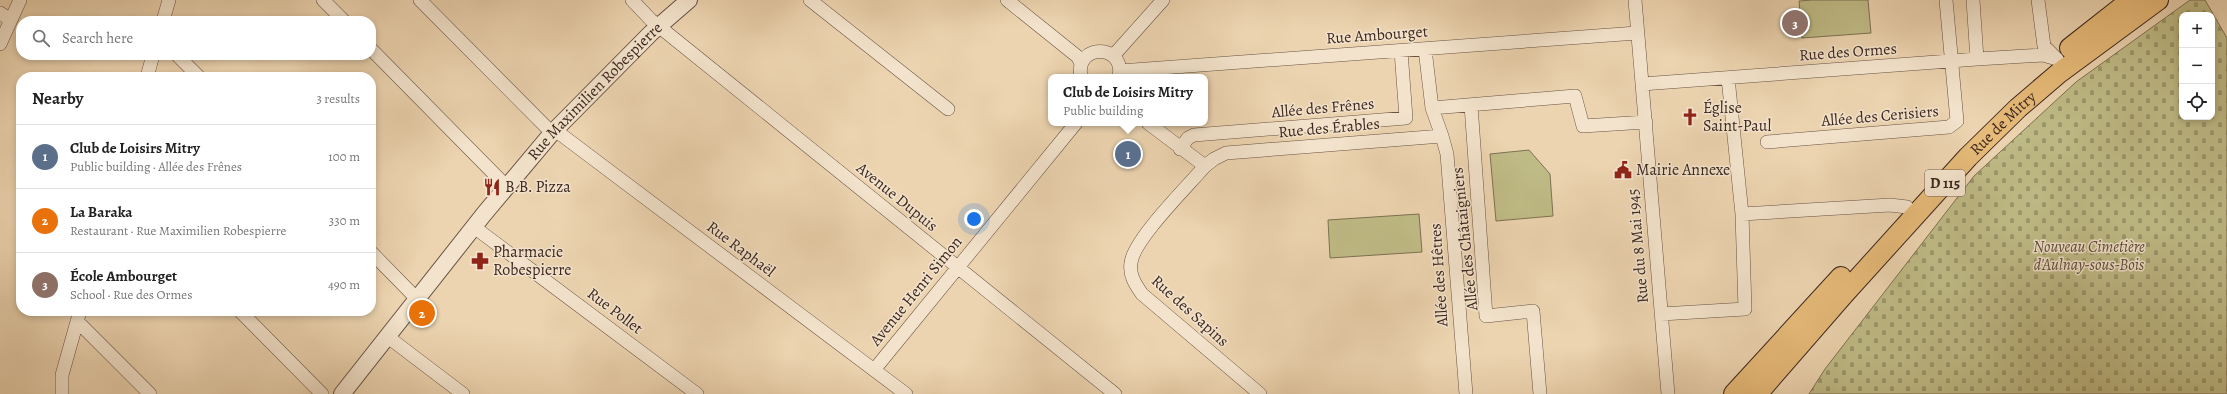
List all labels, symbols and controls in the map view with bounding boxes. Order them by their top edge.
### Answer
pin: 3 [1782,8,1808,38]
map controls [2179,12,2215,120]
button: + [2179,12,2215,48]
search box [16,16,376,60]
street label: Rue Maximilien Robespierre [523,17,667,165]
street label: Rue Ambourget [1325,20,1429,50]
icon: search [30,27,52,49]
text: Search here [62,28,133,48]
street label: Rue des Ormes [1798,38,1898,66]
button: − [2179,48,2215,84]
popup [1048,74,1208,126]
text: Club de Loisirs Mitry [1063,82,1193,102]
button: locate [2179,84,2215,120]
street label: Rue de Mitry [1965,86,2041,160]
text: Nearby [32,87,83,110]
text: 3 results [316,90,360,107]
street label: Allée des Frênes [1270,93,1375,124]
place label: Église Saint-Paul [1703,97,1771,137]
street label: Allée des Cerisiers [1819,100,1940,132]
text: Public building [1063,102,1143,119]
church icon: Église Saint-Paul [1680,107,1700,127]
street label: Rue des Érables [1277,113,1381,143]
text: Club de Loisirs Mitry [70,138,200,158]
pin: 1 [1115,139,1141,169]
text: 1 [43,148,47,165]
text: 100 m [328,148,360,165]
street label: Avenue Dupuis [851,157,942,237]
text: Public building · Allée des Frênes [70,158,242,175]
place label: Mairie Annexe [1636,159,1730,181]
public building icon: Mairie Annexe [1613,160,1633,180]
street label: Allée des Châtaigniers [1447,166,1484,313]
road number: D 115 [1925,170,1965,196]
place label: B.B. Pizza [505,176,571,198]
restaurant icon: B.B. Pizza [482,177,502,197]
street label: Rue du 8 Mai 1945 [1622,188,1654,304]
text: La Baraka [70,202,132,222]
your location [964,209,984,229]
text: 2 [42,212,48,229]
text: 330 m [329,212,360,229]
street label: Rue Raphaël [702,216,780,282]
text: Restaurant · Rue Maximilien Robespierre [70,222,286,239]
street label: Allée des Hêtres [1424,223,1454,328]
street label: Avenue Henri Simon [864,231,967,351]
park label: Nouveau Cimetière d'Aulnay-sous-Bois [2033,236,2145,276]
place label: Pharmacie Robespierre [493,241,571,281]
pharmacy icon: Pharmacie Robespierre [470,251,490,271]
text: École Ambourget [70,266,177,286]
street label: Rue des Sapins [1146,270,1234,352]
text: 3 [42,276,48,293]
text: 490 m [328,276,360,293]
street label: Rue Pollet [583,283,647,339]
text: School · Rue des Ormes [70,286,192,303]
pin: 2 [409,298,435,328]

